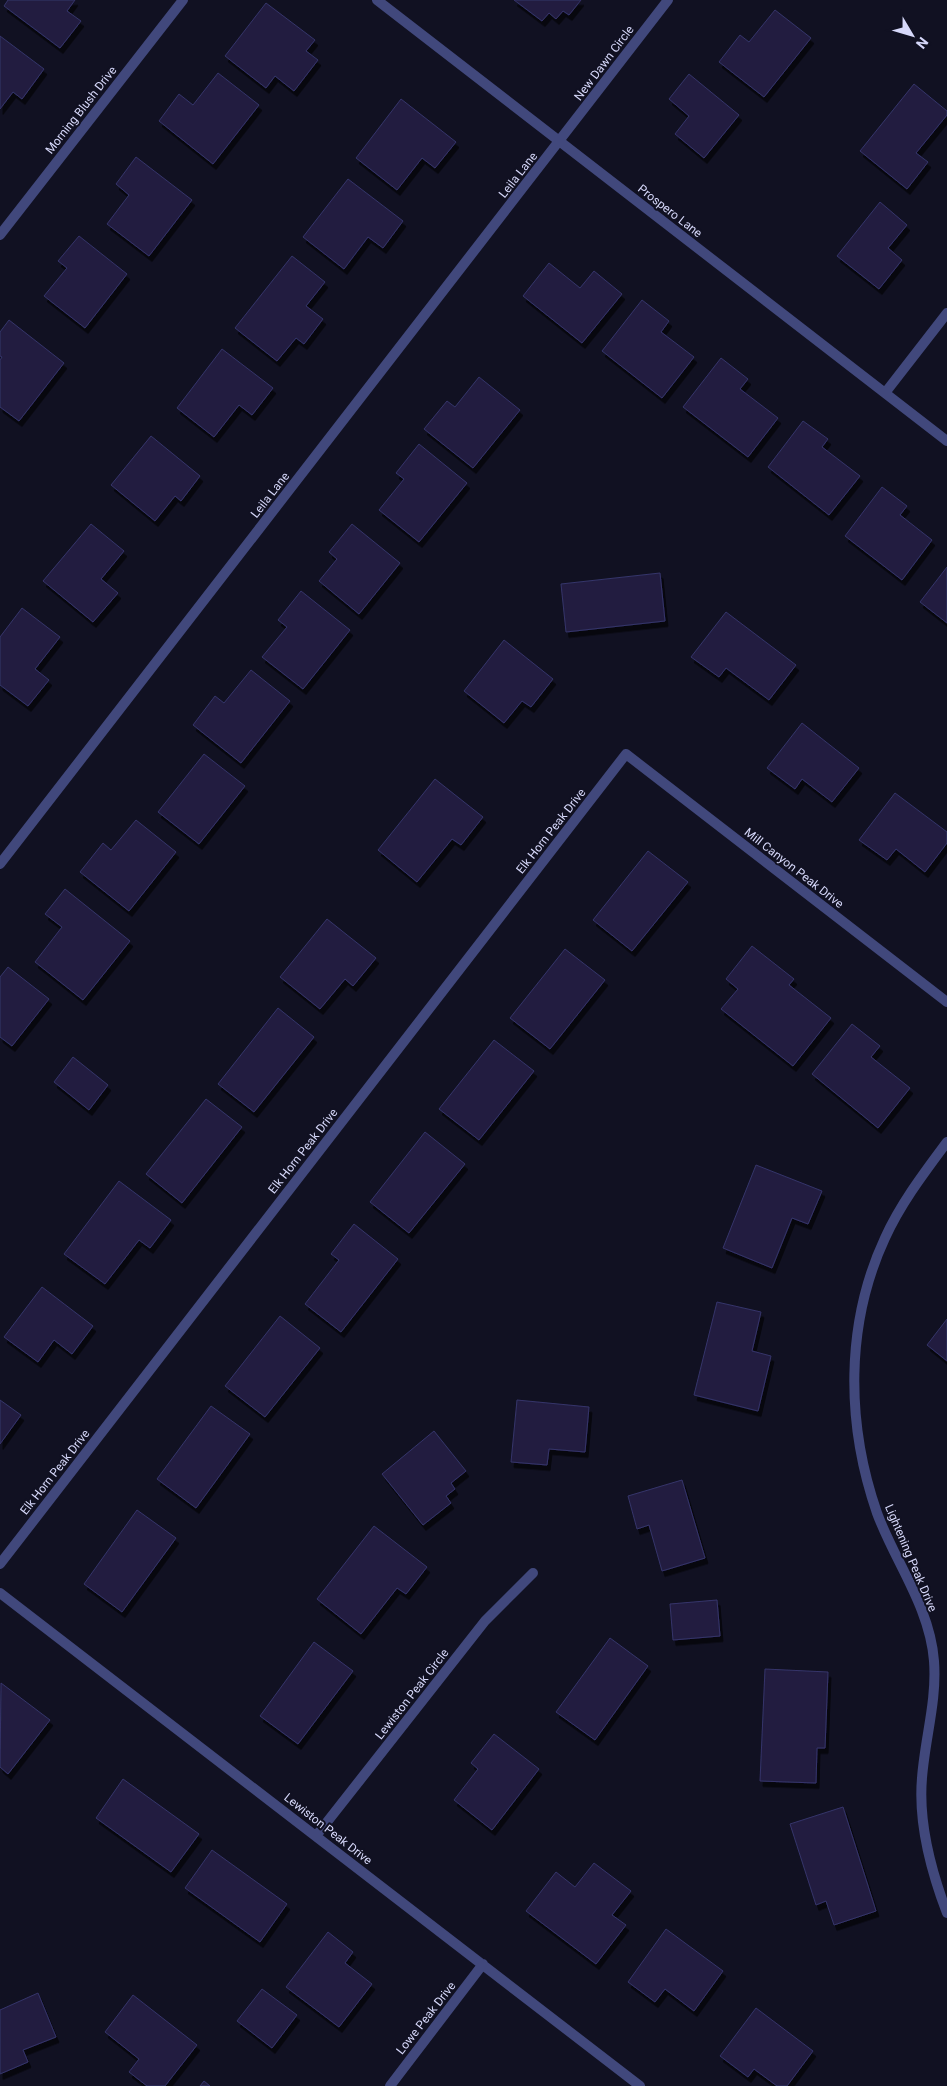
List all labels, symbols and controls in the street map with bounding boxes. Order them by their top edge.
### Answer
north arrow [887,10,937,60]
street label: New Dawn Circle [571,23,637,103]
text: N [913,34,932,52]
street label: Morning Blush Drive [43,64,119,156]
street label: Leila Lane [496,149,540,201]
street label: Prospero Lane [635,182,705,240]
street label: Leila Lane [248,469,292,521]
street label: Elk Horn Peak Drive [513,786,589,876]
street label: Mill Canyon Peak Drive [742,825,846,911]
street label: Elk Horn Peak Drive [265,1106,341,1196]
street label: Elk Horn Peak Drive [17,1427,93,1517]
street label: Lightening Peak Drive [882,1502,940,1614]
street label: Lewiston Peak Circle [372,1646,452,1742]
street label: Lewiston Peak Drive [281,1790,375,1868]
street label: Lowe Peak Drive [393,1979,459,2057]

